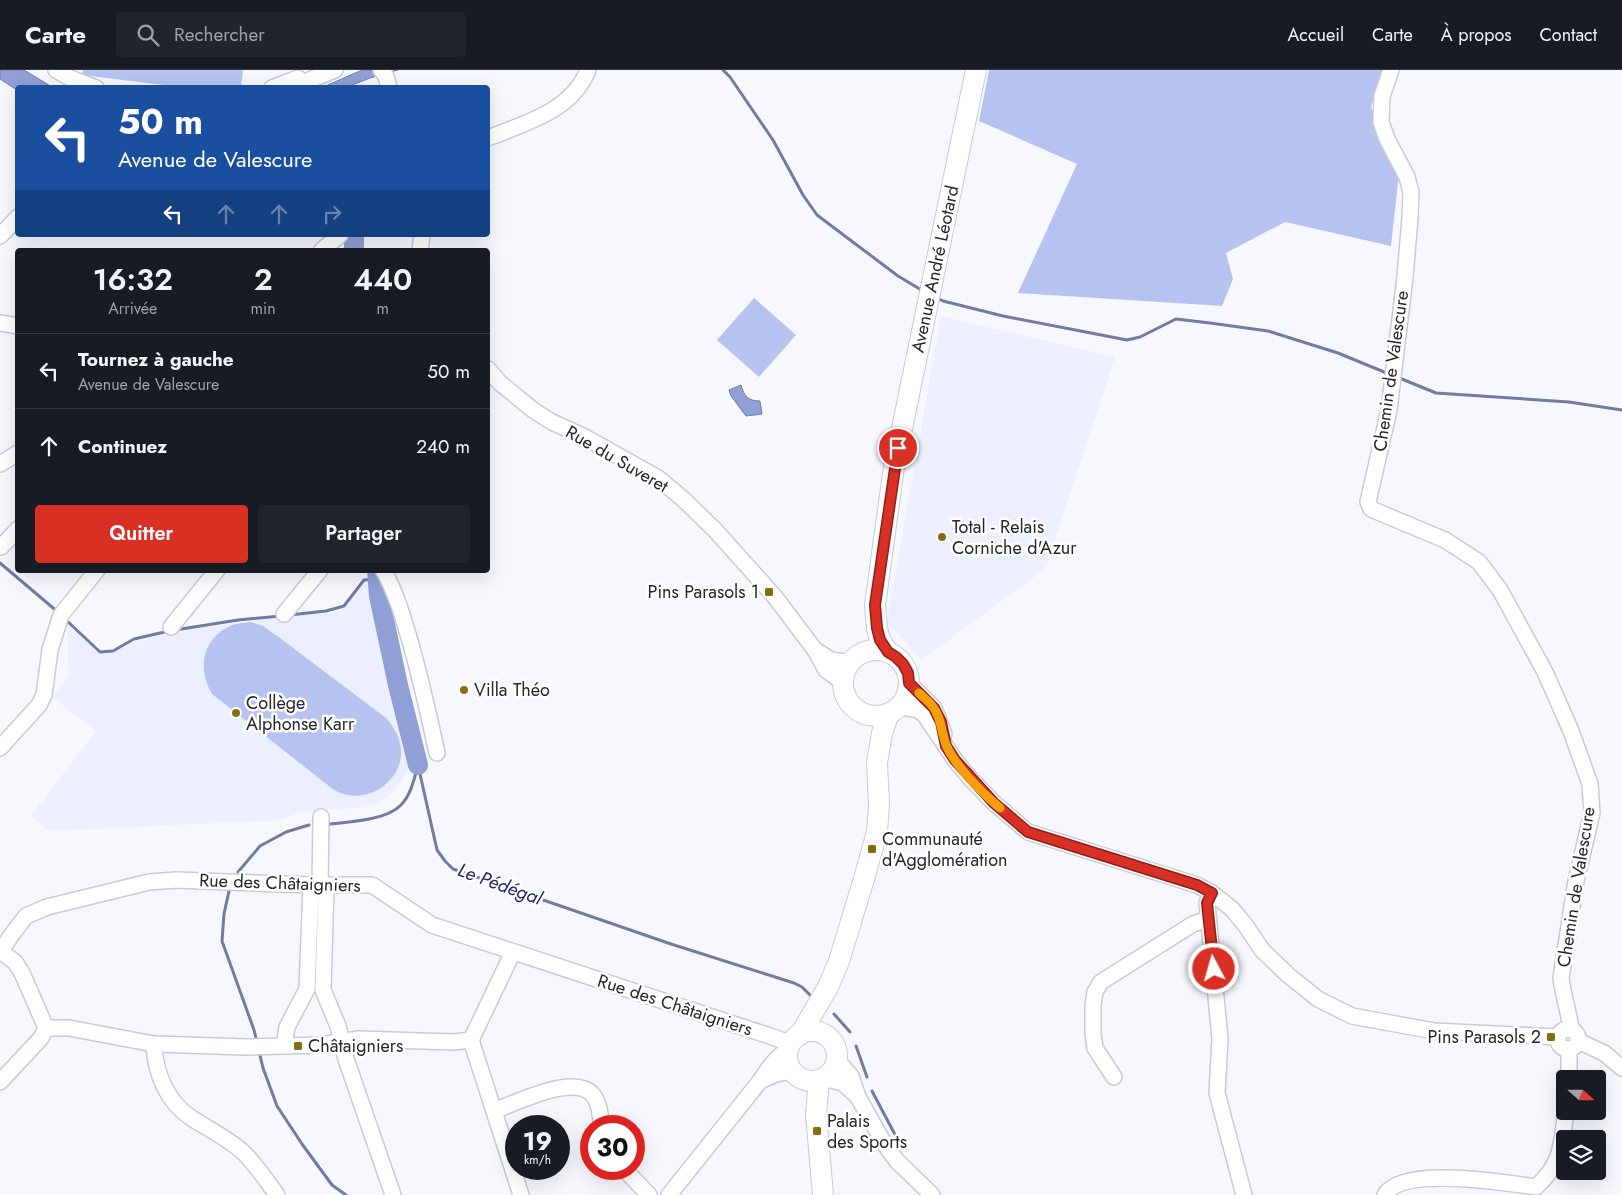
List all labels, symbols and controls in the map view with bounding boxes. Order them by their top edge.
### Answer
search box [116,12,466,57]
text: Carte [25,17,86,52]
icon: search [134,21,162,49]
text: Rechercher [174,21,265,48]
text: Accueil [1287,22,1344,48]
text: Carte [1372,22,1413,48]
text: À propos [1441,22,1511,48]
text: Contact [1539,22,1597,48]
text: 50 m [118,97,203,147]
icon: left [35,105,100,170]
text: Avenue de Valescure [118,143,312,175]
street label: Avenue André Léotard [905,183,965,355]
icon: left [159,200,187,228]
icon: ahead [212,200,240,228]
icon: ahead [265,200,293,228]
icon: right [318,200,346,228]
text: 16:32 [93,258,173,301]
text: 2 [254,258,273,301]
text: 440 [353,258,412,301]
street label: Chemin de Valescure [1367,289,1415,453]
text: Arrivée [108,297,157,320]
text: min [251,297,276,320]
text: m [377,297,389,320]
text: Tournez à gauche [78,346,234,373]
icon: left [35,357,63,385]
text: 50 m [427,358,470,385]
text: Avenue de Valescure [78,373,219,396]
street label: Rue du Suveret [561,419,674,499]
pin [877,427,919,469]
icon: ahead [35,432,63,460]
text: Continuez [78,433,167,460]
text: 240 m [416,433,470,460]
icon: arrive [884,434,912,462]
button: Quitter [35,505,248,563]
button: Partager [258,505,470,563]
place label: Total - Relais Corniche d'Azur [952,514,1077,561]
marker: Total - Relais Corniche d'Azur [936,531,948,543]
place label: Pins Parasols 1 [648,579,759,605]
marker: Pins Parasols 1 [763,586,775,598]
place label: Villa Théo [474,677,550,703]
marker: Villa Théo [458,684,470,696]
place label: Collège Alphonse Karr [246,690,355,737]
marker: Collège Alphonse Karr [230,707,242,719]
street label: Chemin de Valescure [1550,805,1602,969]
place label: Communauté d'Agglomération [882,826,1007,873]
marker: Communauté d'Agglomération [866,843,878,855]
water label: Le Pédégal [454,856,547,912]
street label: Rue des Châtaigniers [199,867,361,899]
position arrow [1187,942,1239,994]
street label: Rue des Châtaigniers [594,968,756,1042]
place label: Pins Parasols 2 [1427,1024,1541,1050]
marker: Pins Parasols 2 [1545,1031,1557,1043]
place label: Châtaigniers [308,1033,403,1059]
marker: Châtaigniers [292,1040,304,1052]
north arrow [1556,1070,1606,1120]
map controls [1556,1070,1606,1180]
place label: Palais des Sports [827,1108,907,1155]
speed limit sign: 30 [580,1115,645,1180]
text: 19 [523,1123,552,1159]
marker: Palais des Sports [811,1125,823,1137]
button: layers [1556,1130,1606,1180]
text: km/h [524,1151,551,1169]

